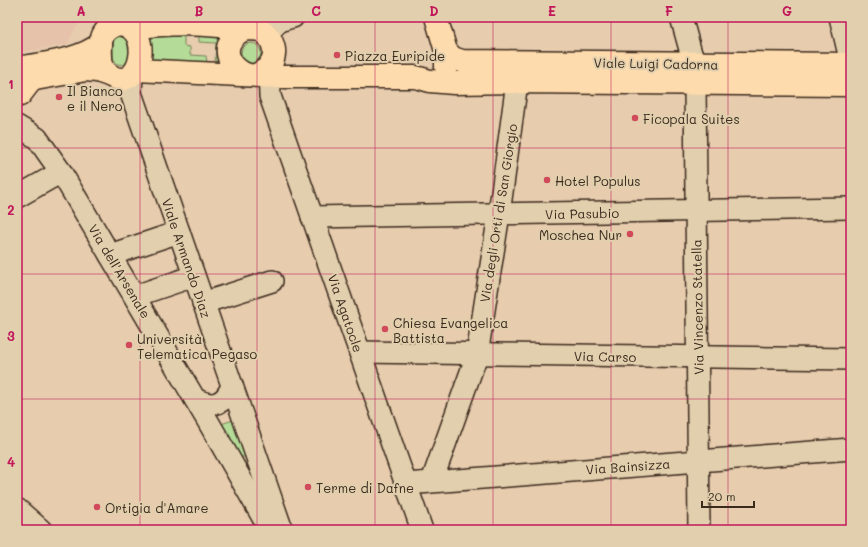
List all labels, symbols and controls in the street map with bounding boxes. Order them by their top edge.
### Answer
text: A [76,2,86,19]
text: B [195,2,204,19]
text: C [311,2,321,19]
text: D [429,2,439,19]
text: E [548,2,556,19]
text: F [665,2,673,19]
text: G [782,2,792,19]
place label: Piazza Euripide [345,47,445,64]
marker: Piazza Euripide [332,50,342,60]
street label: Viale Luigi Cadorna [594,53,718,73]
text: 1 [8,75,14,92]
place label: Il Bianco e il Nero [67,82,123,114]
marker: Il Bianco e il Nero [54,92,64,102]
place label: Ficopala Suites [643,110,740,127]
marker: Ficopala Suites [630,113,640,123]
street label: Via degli Orti di San Giorgio [475,122,521,304]
place label: Hotel Populus [555,172,641,189]
marker: Hotel Populus [542,175,552,185]
street label: Viale Armando Diaz [159,196,215,320]
text: 2 [7,201,15,218]
street label: Via Pasubio [545,204,619,222]
street label: Via dell'Arsenale [85,221,155,321]
place label: Moschea Nur [539,226,622,243]
marker: Moschea Nur [625,229,635,239]
street label: Via Vincenzo Statella [687,239,707,375]
street label: Via Agatocle [325,272,367,354]
place label: Chiesa Evangelica Battista [393,314,508,346]
marker: Chiesa Evangelica Battista [380,324,390,334]
text: 3 [7,327,15,344]
place label: Università Telematica Pegaso [137,330,258,362]
marker: Università Telematica Pegaso [124,340,134,350]
street label: Via Carso [574,347,637,365]
text: 4 [7,453,15,470]
street label: Via Bainsizza [585,455,671,477]
place label: Terme di Dafne [316,479,414,496]
marker: Terme di Dafne [303,482,313,492]
scale bar [702,483,754,509]
text: 20 m [708,488,736,504]
place label: Ortigia d'Amare [105,499,208,516]
marker: Ortigia d'Amare [92,502,102,512]

